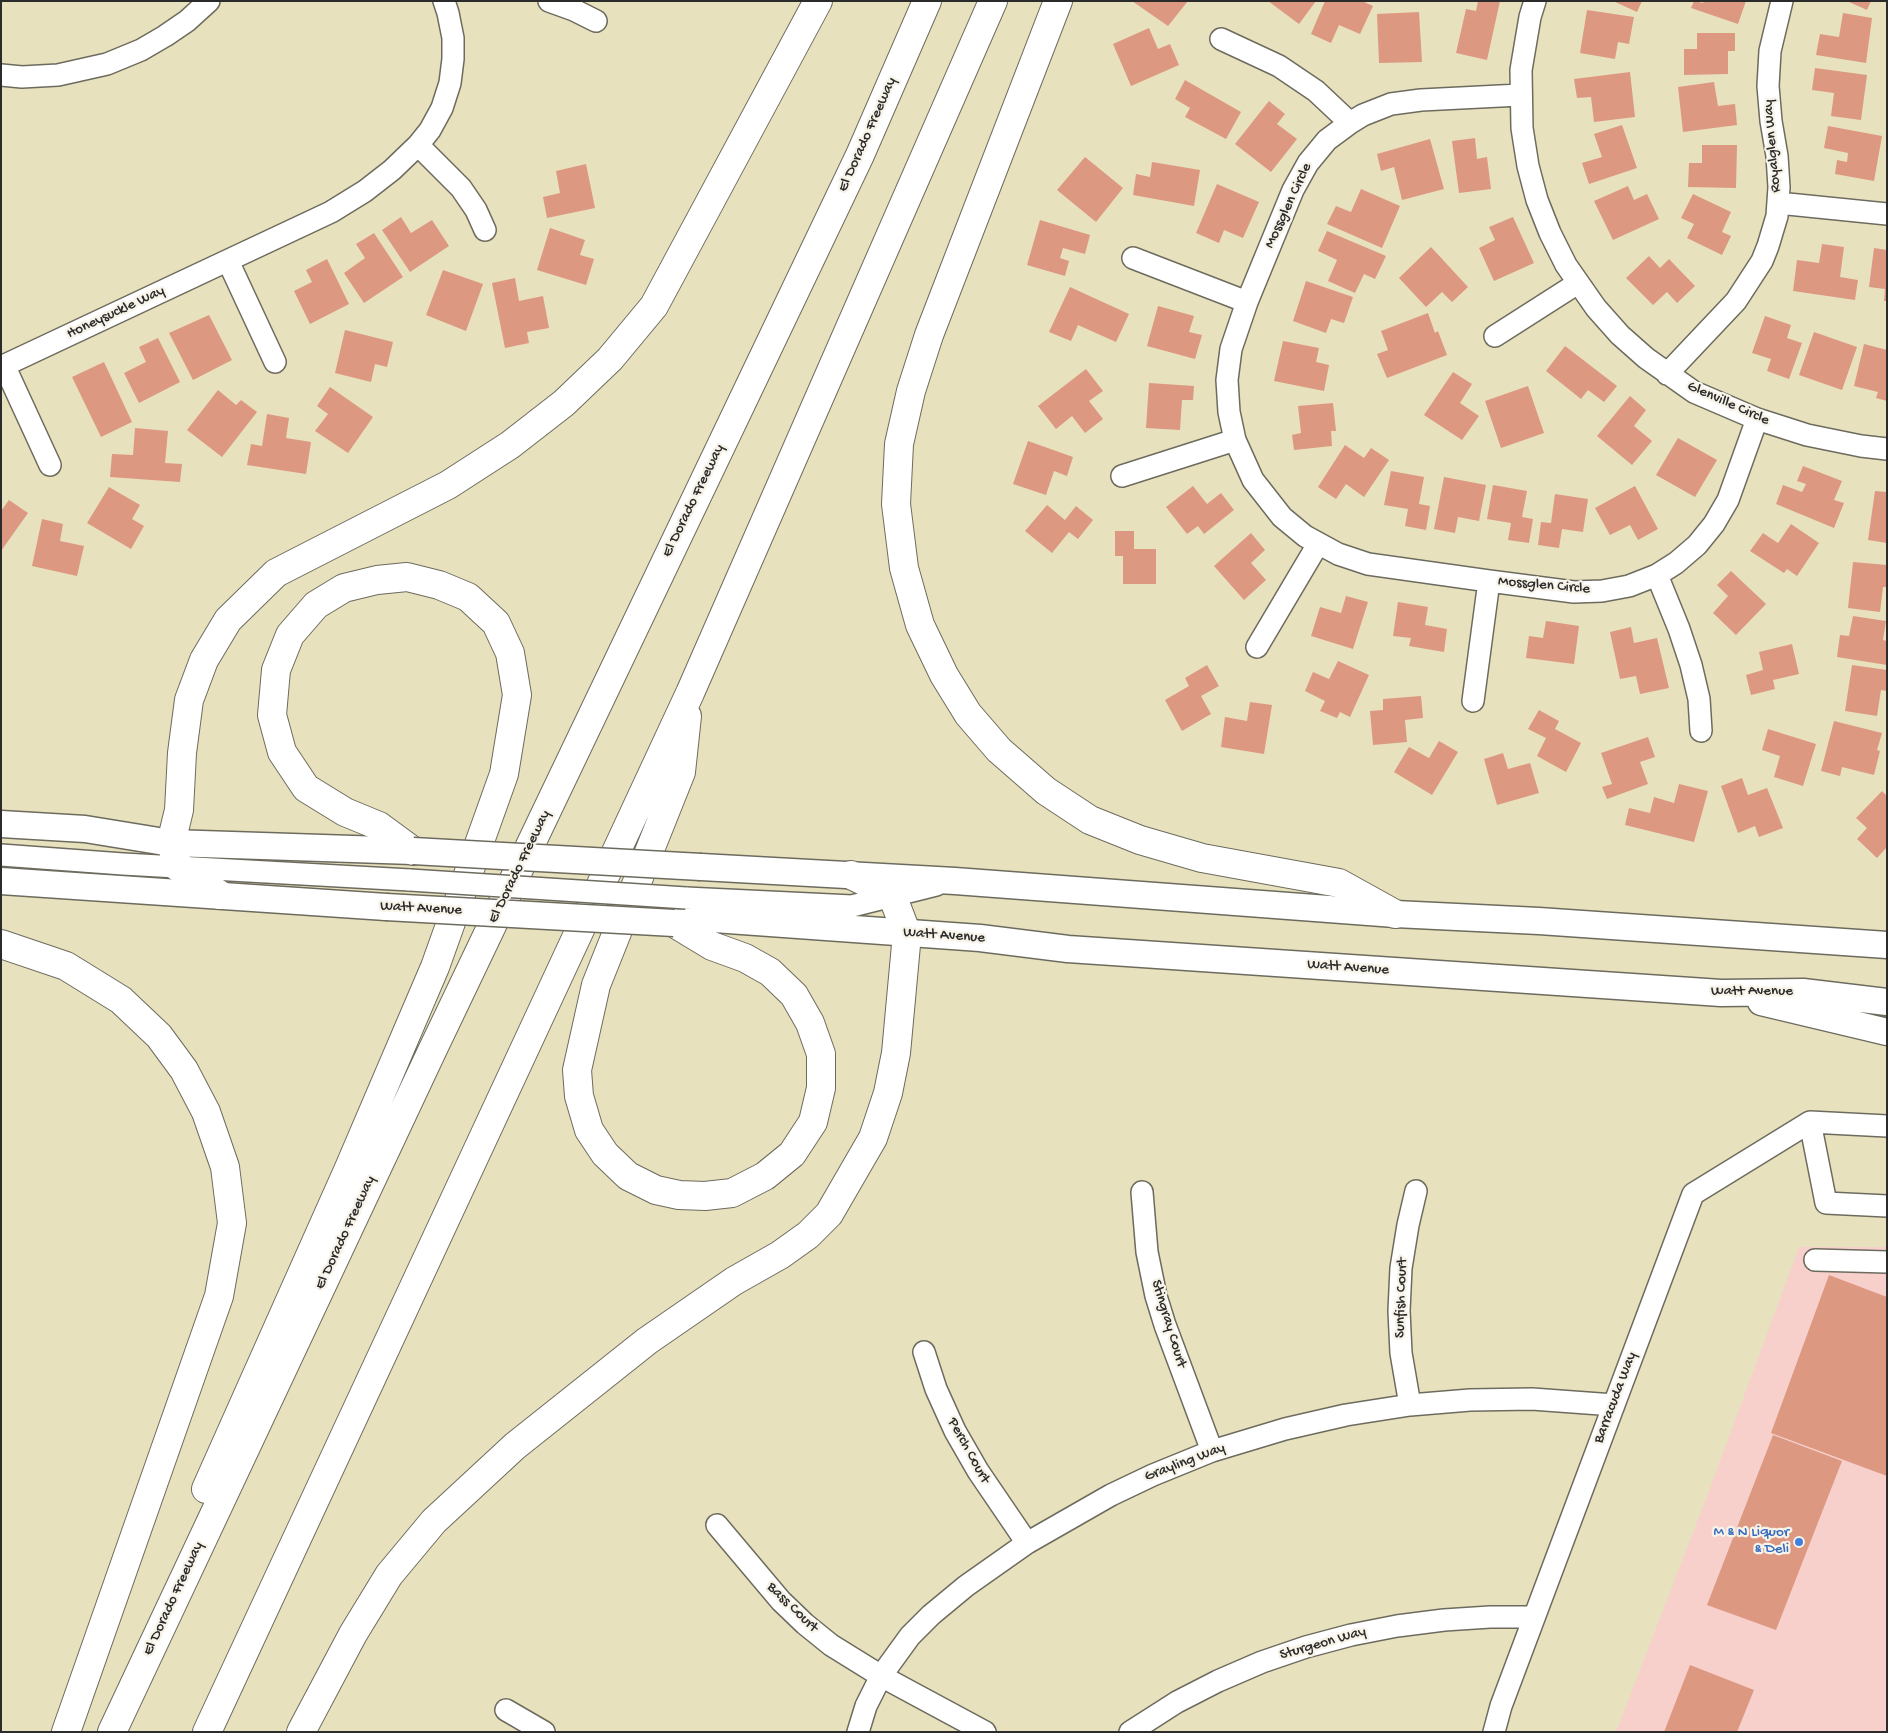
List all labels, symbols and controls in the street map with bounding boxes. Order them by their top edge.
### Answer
street label: El Dorado Freeway [835,75,901,195]
street label: Royalglen Way [1760,99,1786,193]
street label: Mossglen Circle [1261,160,1317,252]
street label: Honeysuckle Way [64,282,168,344]
street label: Glenville Circle [1684,378,1772,430]
street label: El Dorado Freeway [659,442,729,560]
street label: Mossglen Circle [1497,573,1591,599]
street label: El Dorado Freeway [485,808,555,926]
street label: Watt Avenue [380,898,462,920]
street label: Watt Avenue [902,924,986,948]
street label: Watt Avenue [1306,956,1390,980]
street label: Watt Avenue [1711,983,1793,1001]
street label: El Dorado Freeway [312,1173,380,1293]
street label: Sunfish Court [1392,1257,1412,1339]
street label: Stingray Court [1146,1278,1190,1370]
street label: Barracuda Way [1590,1350,1642,1446]
street label: Perch Court [943,1415,993,1487]
street label: Grayling Way [1142,1439,1228,1487]
place label: M & N Liquor & Deli [1713,1524,1789,1559]
marker: M & N Liquor & Deli [1793,1536,1805,1548]
street label: El Dorado Freeway [140,1539,208,1659]
street label: Bass Court [762,1579,822,1637]
street label: Sturgeon Way [1278,1623,1368,1665]

